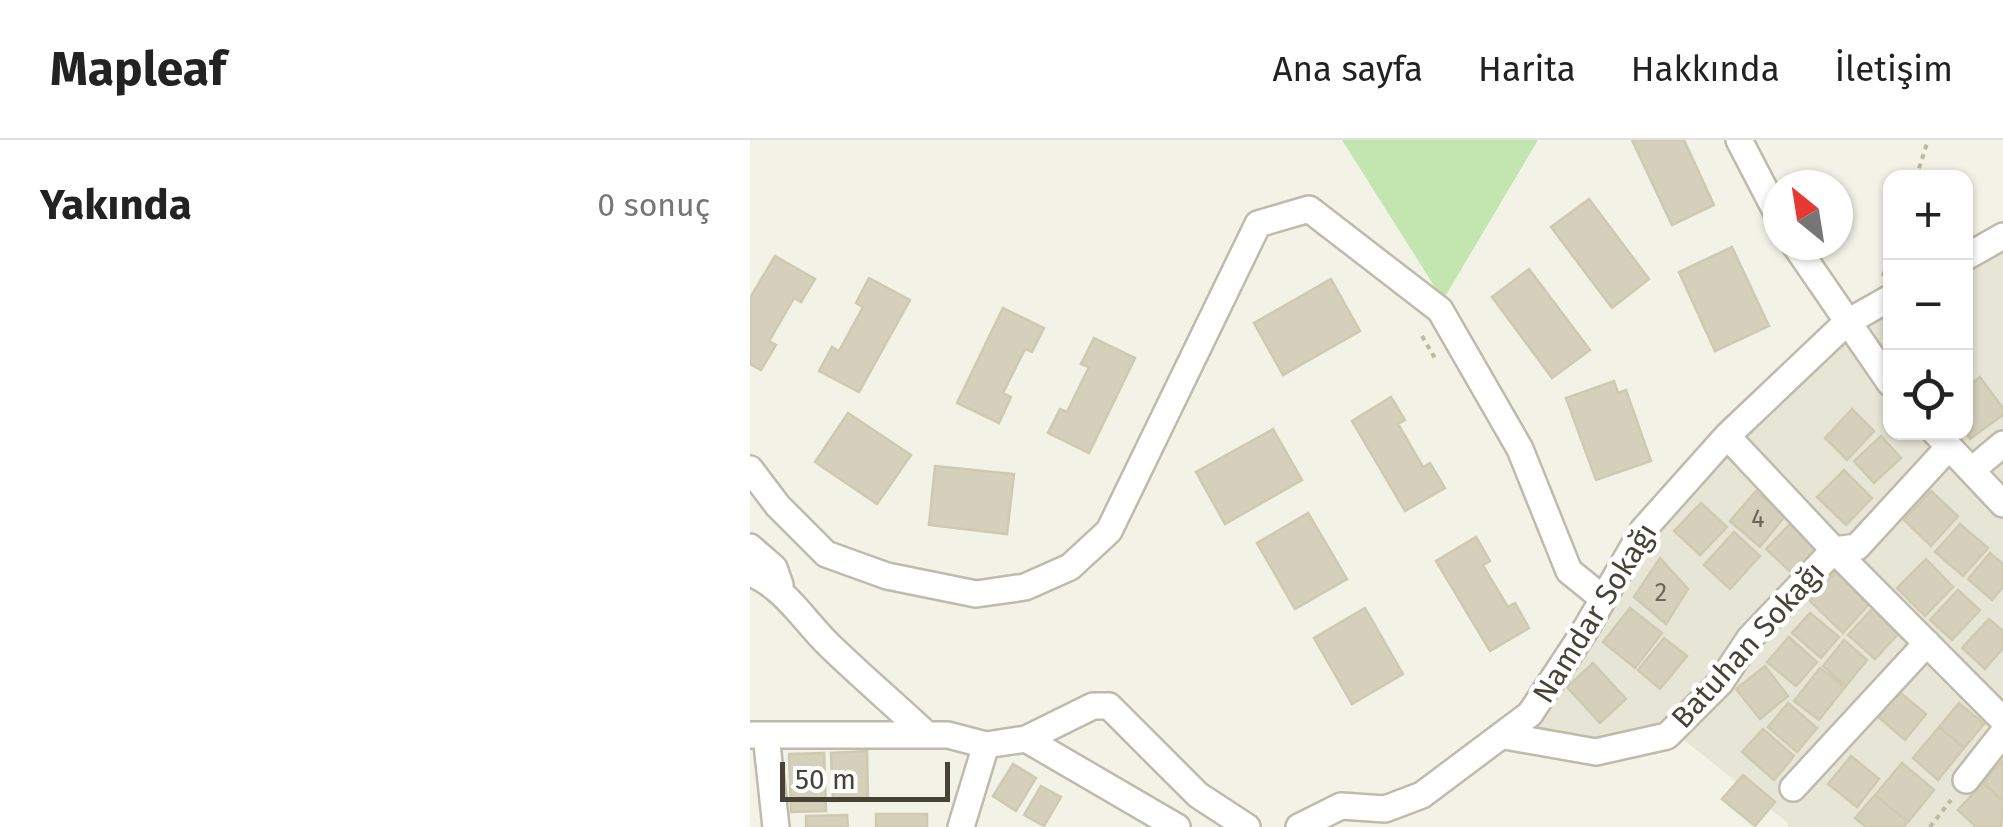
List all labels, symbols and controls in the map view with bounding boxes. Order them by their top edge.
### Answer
text: Mapleaf [50,40,226,98]
text: Ana sayfa [1273,48,1423,90]
text: Harita [1478,48,1576,90]
text: Hakkında [1631,48,1780,90]
text: İletişim [1835,48,1953,90]
north arrow [1763,170,1853,260]
map controls [1883,170,1973,440]
button: + [1883,170,1973,260]
text: Yakında [40,180,192,230]
text: 0 sonuç [597,186,710,224]
button: − [1883,260,1973,350]
button: locate [1883,350,1973,440]
house number: 4 [1751,504,1765,534]
street label: Namdar Sokağı [1525,516,1665,710]
street label: Batuhan Sokağı [1664,555,1832,735]
house number: 2 [1655,578,1667,608]
scale bar [780,757,950,802]
text: 50 m [795,763,856,796]

